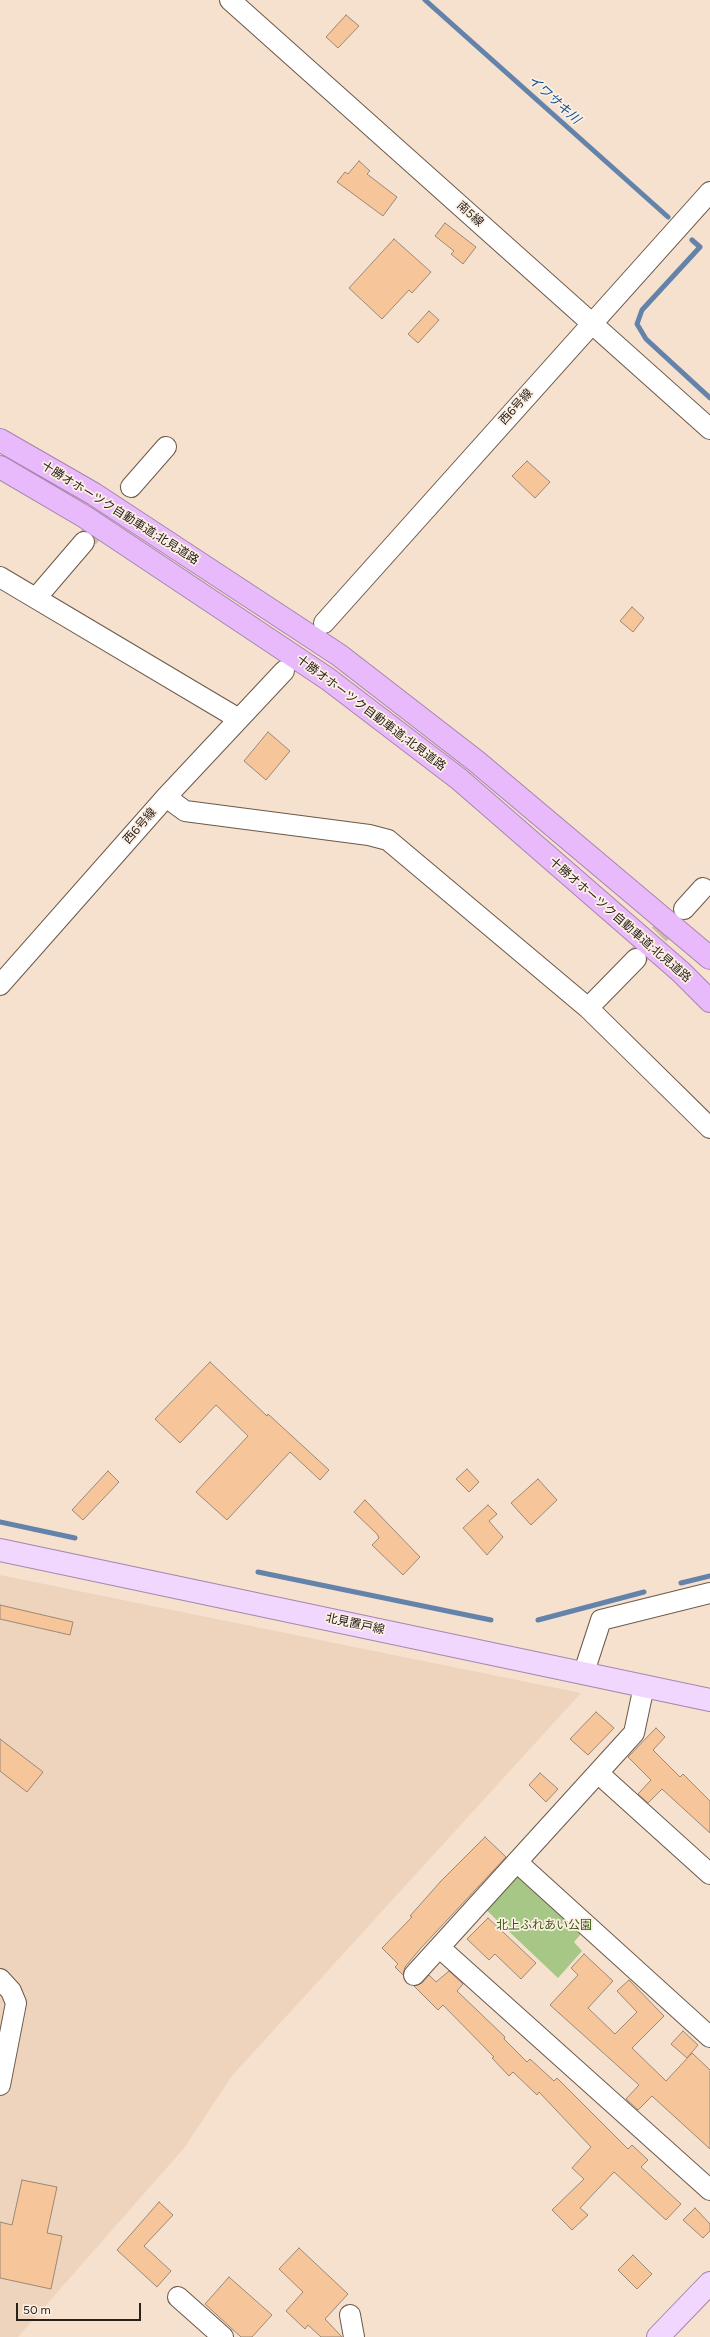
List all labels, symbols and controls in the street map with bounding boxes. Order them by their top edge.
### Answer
water label: イワサキ川 [525,72,583,128]
street label: 南5線 [454,198,486,230]
street label: 西6号線 [496,386,536,428]
street label: 十勝オホーツク自動車道;北見道路 [39,458,201,568]
street label: 十勝オホーツク自動車道;北見道路 [294,652,448,774]
street label: 西6号線 [121,805,159,847]
street label: 十勝オホーツク自動車道;北見道路 [546,855,694,985]
street label: 北見置戸線 [324,1611,386,1637]
park label: 北上ふれあい公園 [496,1918,592,1932]
scale bar [18,2295,143,2321]
text: 50 m [23,2303,51,2317]

